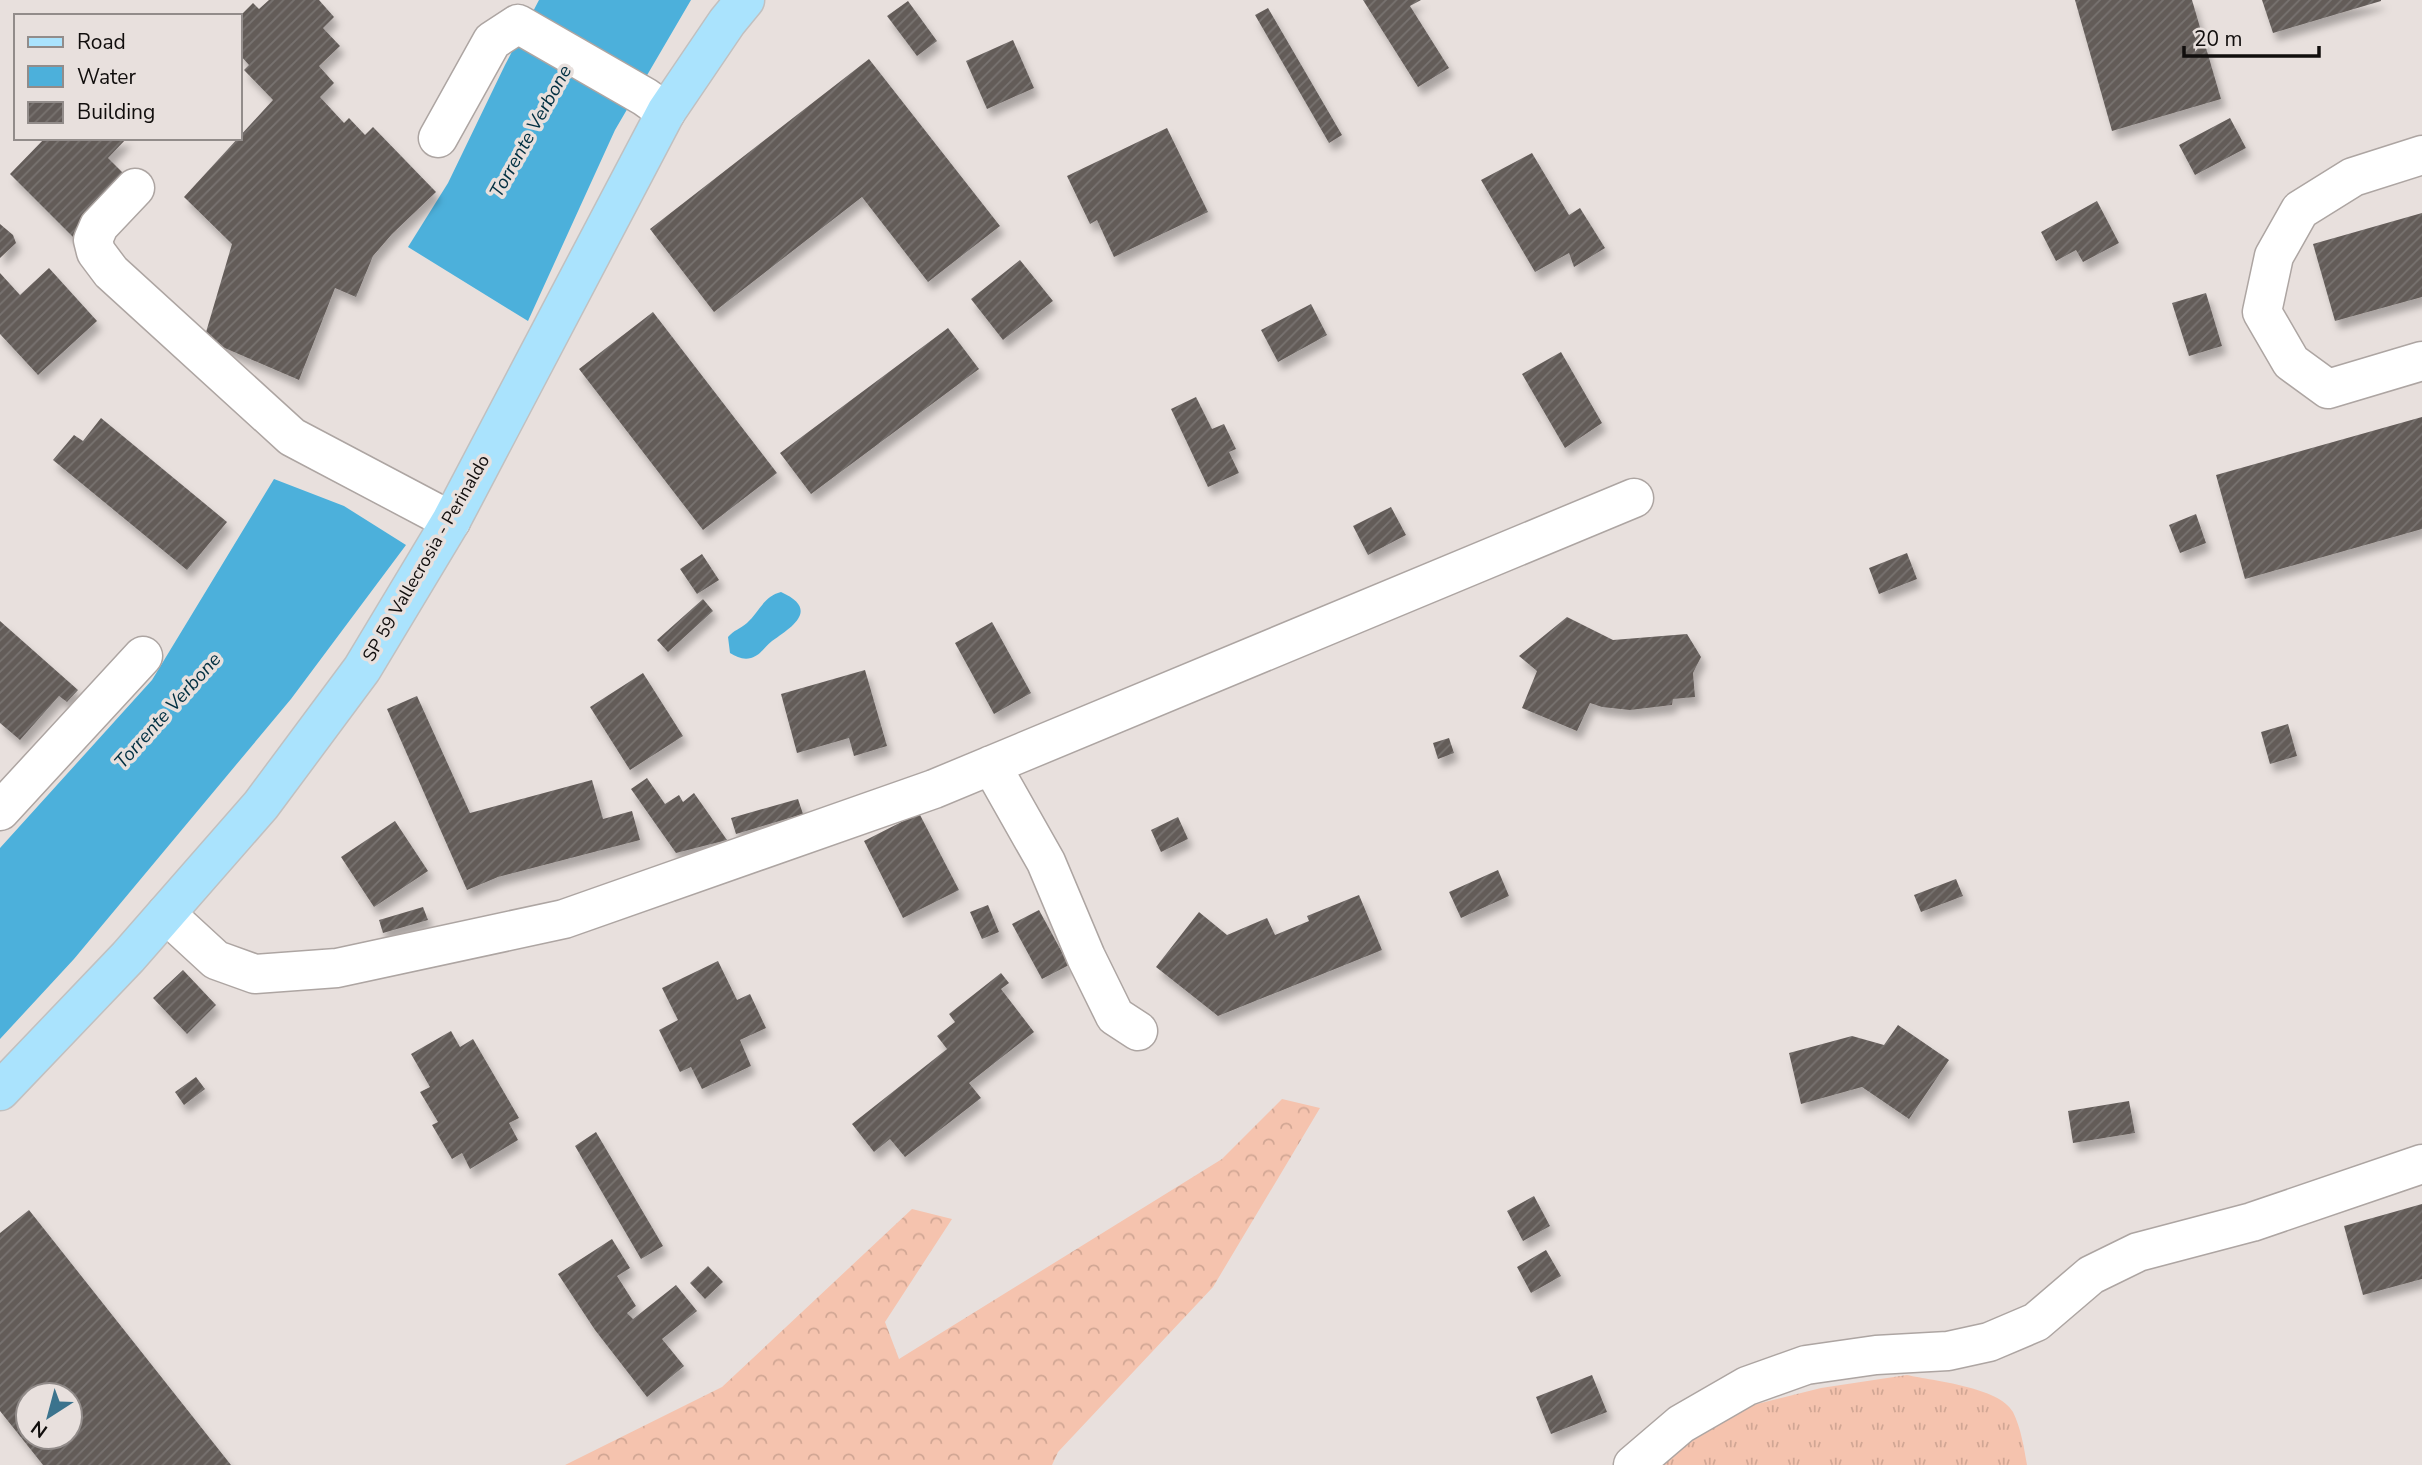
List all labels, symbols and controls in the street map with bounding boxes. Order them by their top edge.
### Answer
legend [14,14,242,140]
scale bar [2184,14,2319,58]
text: 20 m [2194,25,2243,53]
text: Road [77,28,126,56]
water label: Torrente Verbone [484,61,578,202]
text: Water [77,63,136,91]
text: Building [77,98,155,126]
street label: SP 59 Vallecrosia - Perinaldo [357,450,495,666]
water label: Torrente Verbone [109,647,227,774]
north arrow [14,1381,84,1451]
text: N [26,1414,53,1444]

